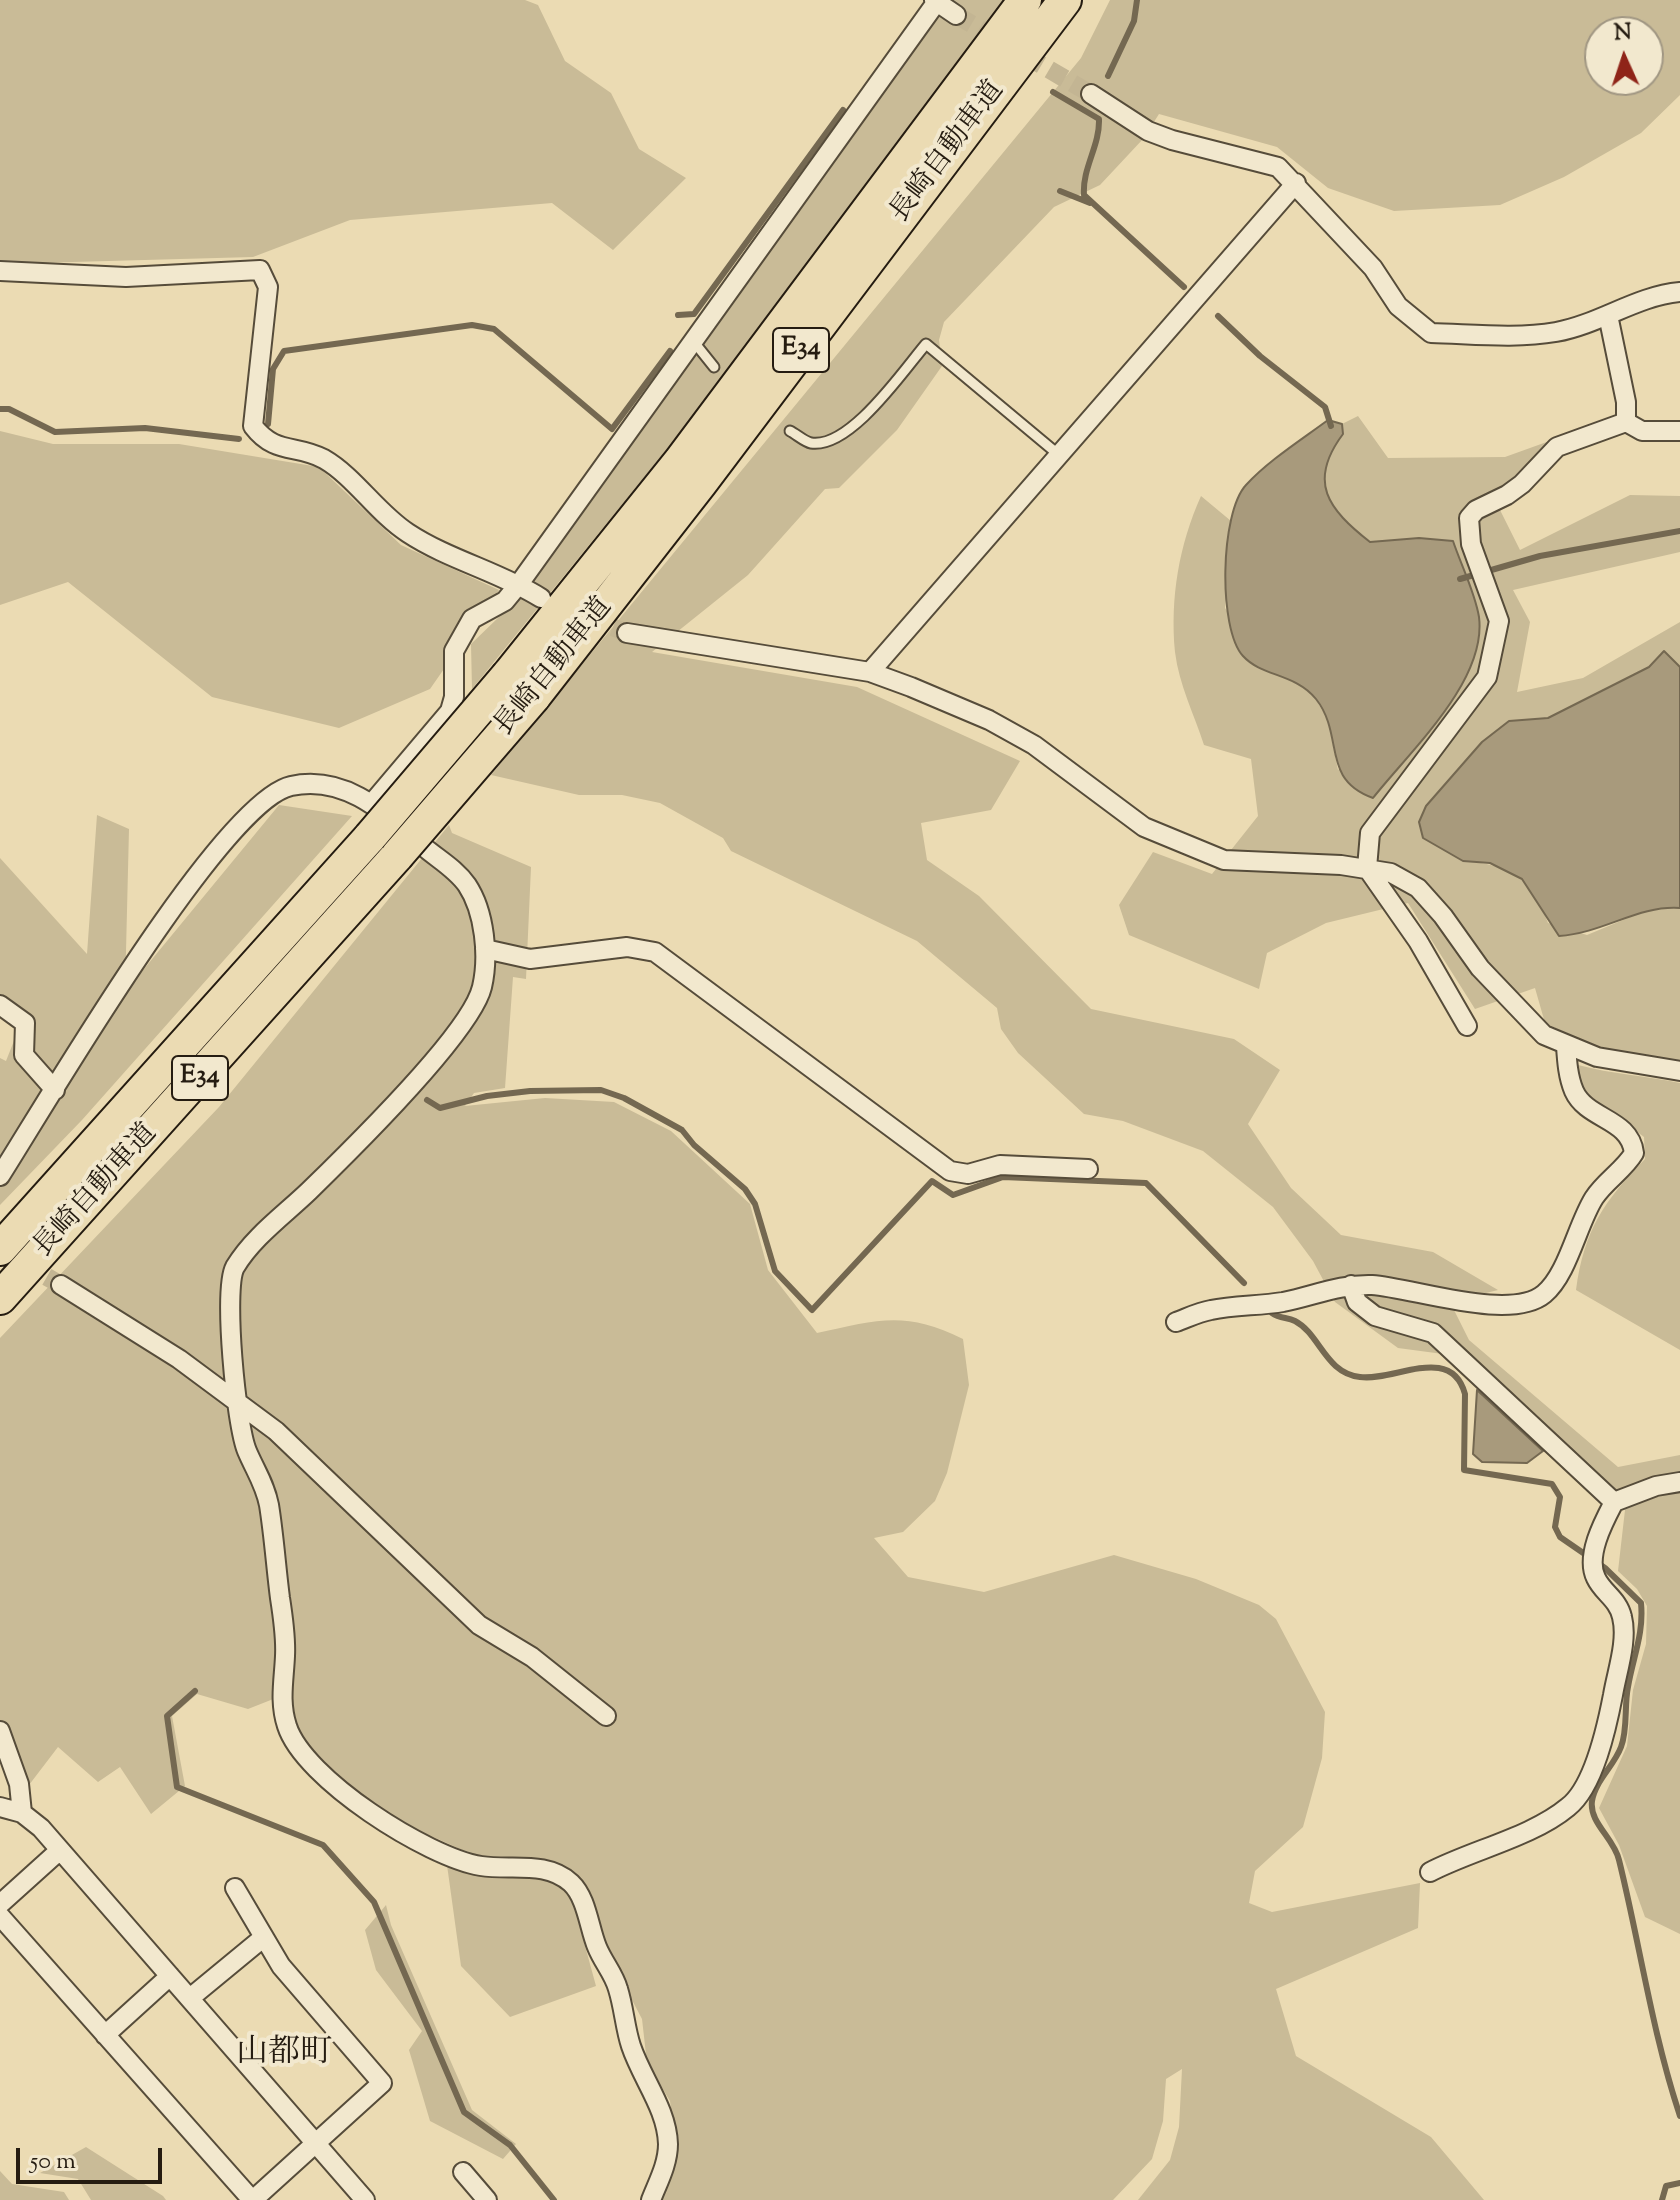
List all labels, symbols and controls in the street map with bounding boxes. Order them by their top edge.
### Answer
north arrow [1584,16,1664,96]
text: N [1613,18,1632,50]
street label: 長崎自動車道 [885,76,1013,230]
road number: E34 [773,328,829,372]
street label: 長崎自動車道 [489,592,621,744]
road number: E34 [172,1056,228,1100]
street label: 長崎自動車道 [28,1118,166,1266]
district label: 山都町 [236,2037,332,2075]
scale bar [20,2132,166,2182]
text: 50 m [30,2145,76,2179]

